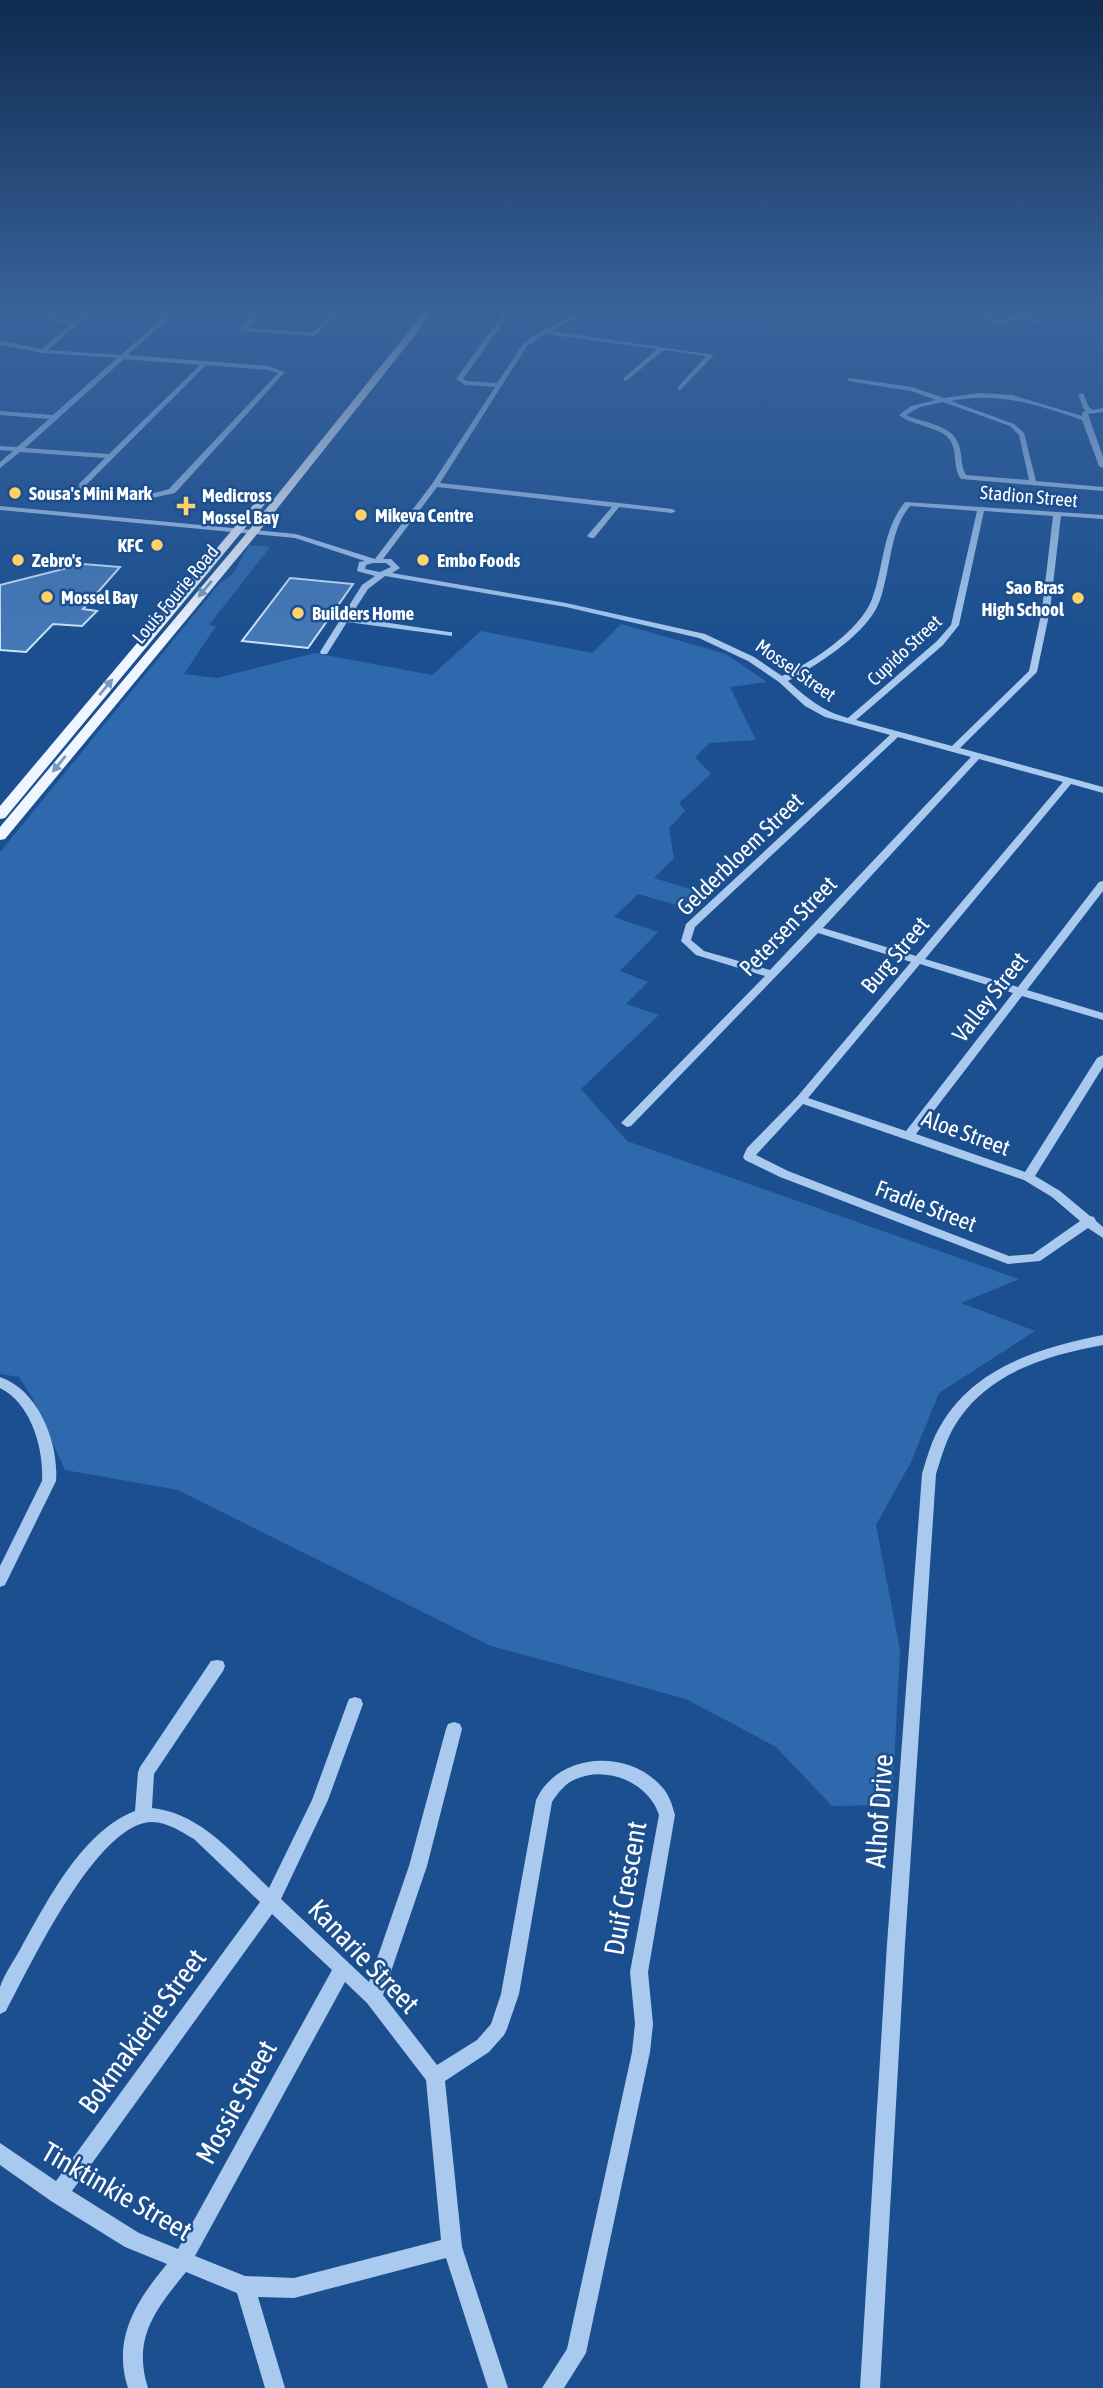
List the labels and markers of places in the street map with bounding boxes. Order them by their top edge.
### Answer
place label: Sousa's Mini Mark [29,482,153,504]
place label: Medicross Mossel Bay [202,484,279,528]
marker: Sousa's Mini Mark [7,485,23,501]
marker: Medicross Mossel Bay [176,496,196,516]
place label: Mikeva Centre [375,504,474,526]
marker: Mikeva Centre [353,507,369,523]
place label: KFC [117,534,143,556]
marker: KFC [149,537,165,553]
place label: Zebro's [32,549,82,571]
place label: Embo Foods [437,549,520,571]
marker: Zebro's [10,552,26,568]
marker: Embo Foods [415,552,431,568]
place label: Sao Bras High School [981,576,1065,620]
place label: Mossel Bay [61,586,138,608]
marker: Mossel Bay [39,589,55,605]
marker: Sao Bras High School [1070,590,1086,606]
place label: Builders Home [312,602,415,624]
marker: Builders Home [290,605,306,621]

